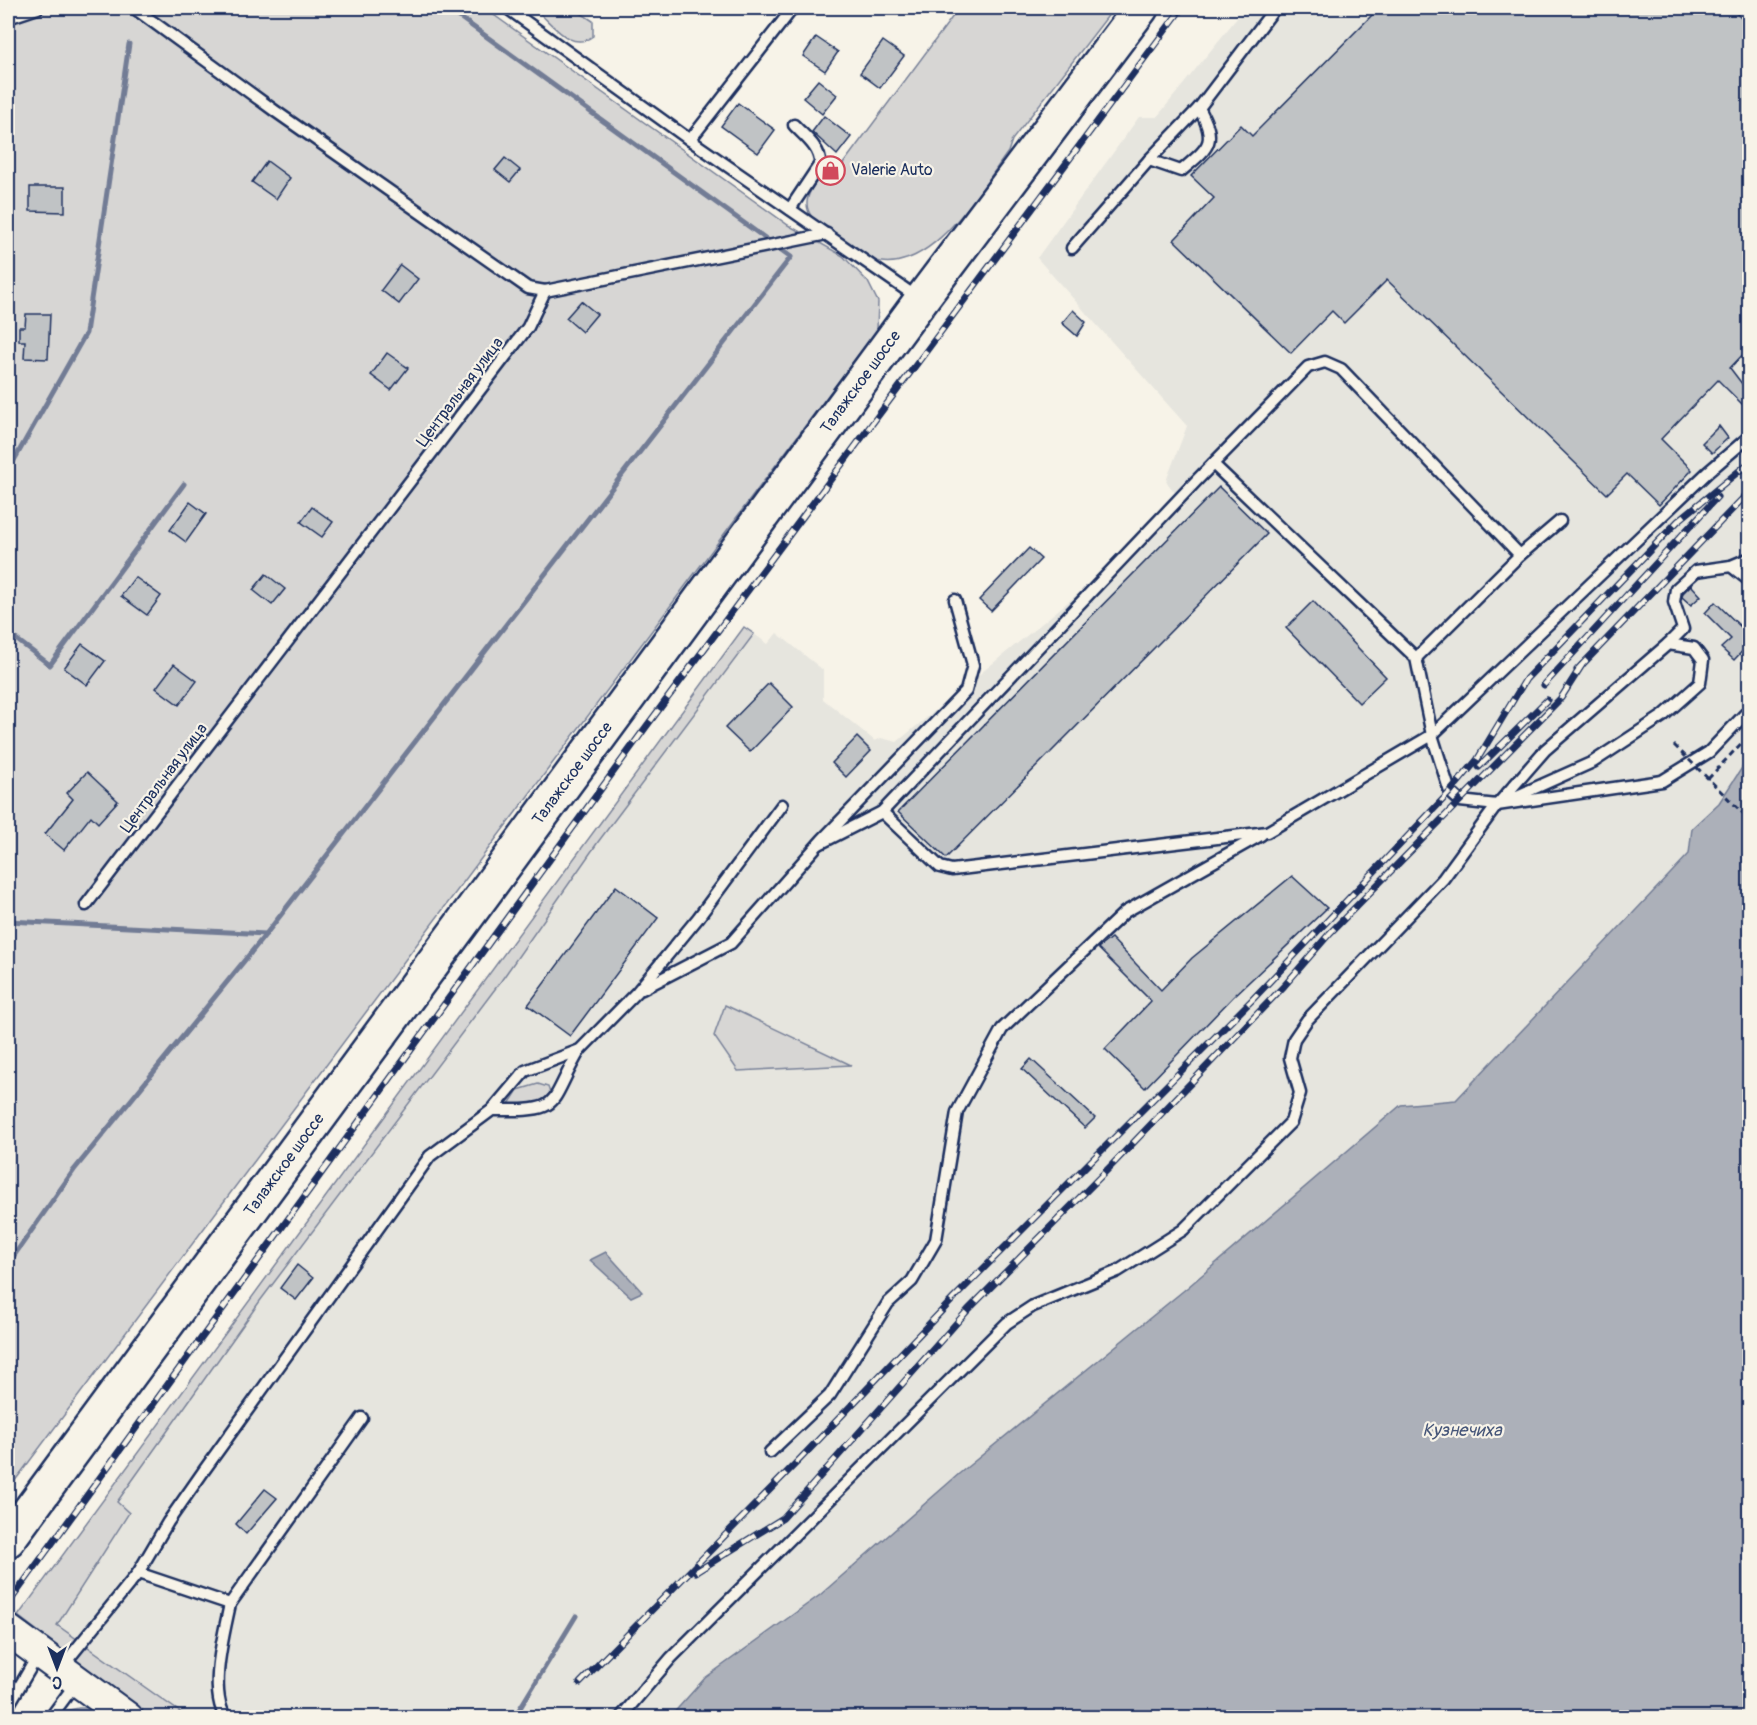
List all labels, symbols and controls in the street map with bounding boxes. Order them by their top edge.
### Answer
shop icon: Valerie Auto [814,154,846,186]
place label: Valerie Auto [851,160,933,180]
street label: Талажское шоссе [816,327,905,437]
street label: Центральная улица [412,333,508,451]
street label: Талажское шоссе [528,718,617,829]
street label: Центральная улица [116,719,212,837]
street label: Талажское шоссе [240,1109,329,1220]
water label: Кузнечиха [1422,1419,1503,1442]
north arrow [27,1638,87,1698]
text: С [52,1672,62,1692]

